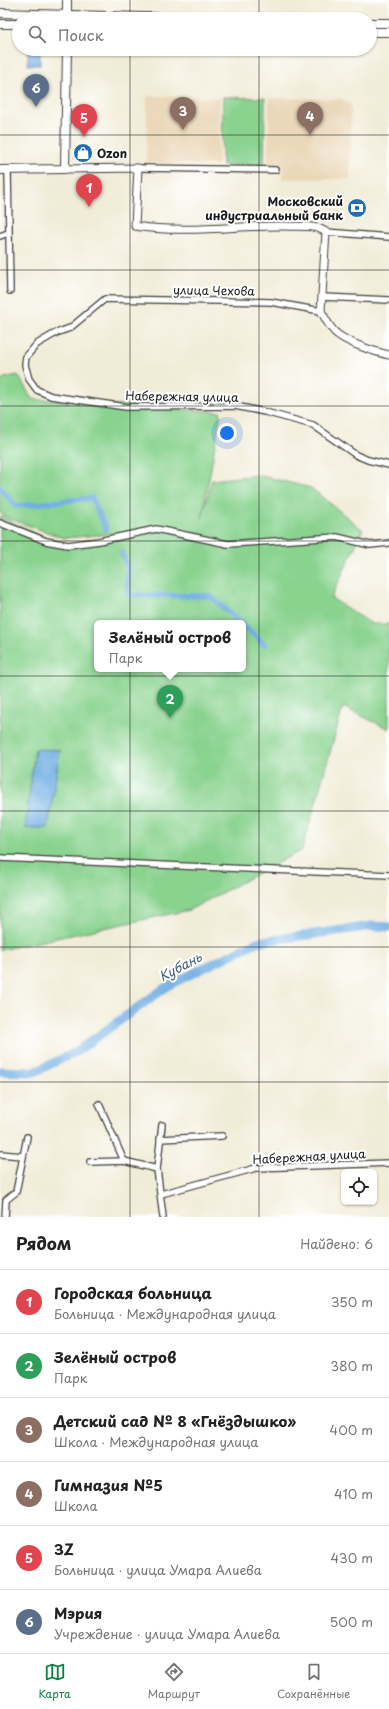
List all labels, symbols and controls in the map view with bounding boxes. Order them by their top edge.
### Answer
search box [12,12,377,56]
icon: search [26,23,48,45]
text: Поиск [58,23,104,46]
pin: 6 [23,74,49,107]
pin: 3 [170,97,196,130]
pin: 4 [297,102,323,135]
pin: 5 [71,104,97,137]
shop icon: Ozon [72,142,94,164]
place label: Ozon [97,144,127,162]
pin: 1 [76,174,102,207]
place label: Московский индустриальный банк [205,192,343,224]
bank icon: Московский индустриальный банк [346,197,368,219]
street label: улица Чехова [173,280,256,300]
street label: Набережная улица [125,386,239,406]
your location [217,423,237,443]
popup [94,620,246,672]
text: Зелёный остров [109,625,231,648]
text: Парк [109,648,142,667]
pin: 2 [157,685,183,718]
water label: Кубань [155,946,206,985]
street label: Набережная улица [252,1144,366,1168]
map controls [341,1169,377,1205]
button: locate [341,1169,377,1205]
text: Рядом [16,1230,71,1256]
text: Найдено: 6 [300,1234,373,1253]
text: Городская больница [54,1281,212,1304]
text: 1 [26,1292,32,1311]
text: 350 m [331,1292,373,1311]
text: Больница · Международная улица [54,1304,276,1323]
text: Зелёный остров [54,1345,176,1368]
text: 2 [24,1356,34,1375]
text: 380 m [330,1356,373,1375]
text: Парк [54,1368,88,1387]
text: Детский сад № 8 «Гнёздышко» [54,1409,296,1432]
text: 3 [25,1420,33,1439]
text: 400 m [330,1420,373,1439]
text: Школа · Международная улица [54,1432,259,1451]
text: Гимназия №5 [54,1473,163,1496]
text: 4 [25,1484,33,1503]
text: 410 m [334,1484,373,1503]
text: Школа [54,1496,98,1515]
text: 3Z [54,1537,74,1560]
text: 5 [25,1548,33,1567]
text: 430 m [331,1548,373,1567]
text: Больница · улица Умара Алиева [54,1560,262,1579]
text: Мэрия [54,1601,102,1624]
text: 6 [24,1612,34,1631]
text: 500 m [330,1612,373,1631]
text: Учреждение · улица Умара Алиева [54,1624,280,1643]
tab: Карта [39,1661,71,1702]
tab: Маршрут [148,1661,200,1702]
tab: Сохранённые [277,1661,350,1702]

